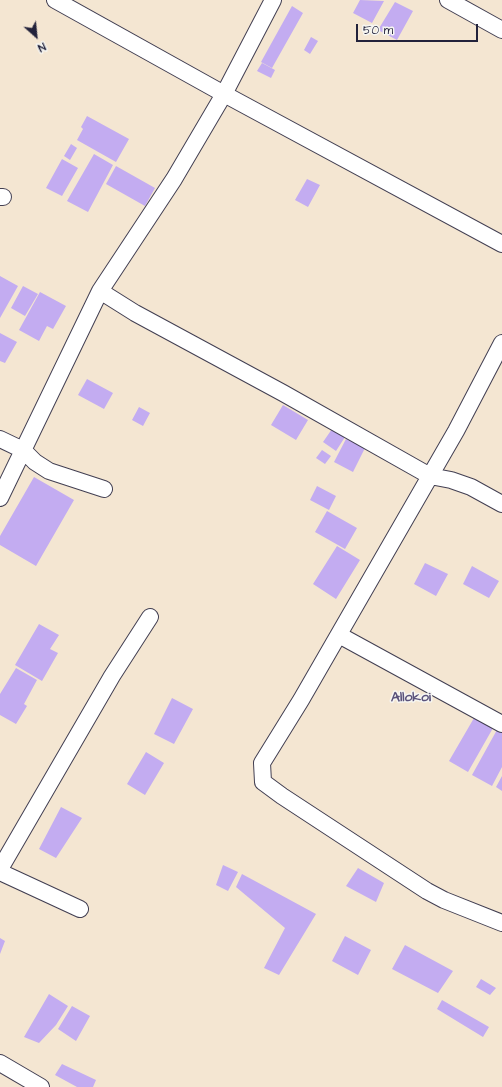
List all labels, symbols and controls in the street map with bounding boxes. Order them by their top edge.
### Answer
north arrow [16,16,56,56]
scale bar [358,16,480,42]
text: 50 m [363,22,393,39]
text: N [35,39,48,55]
district label: Allokoi [391,690,431,706]

